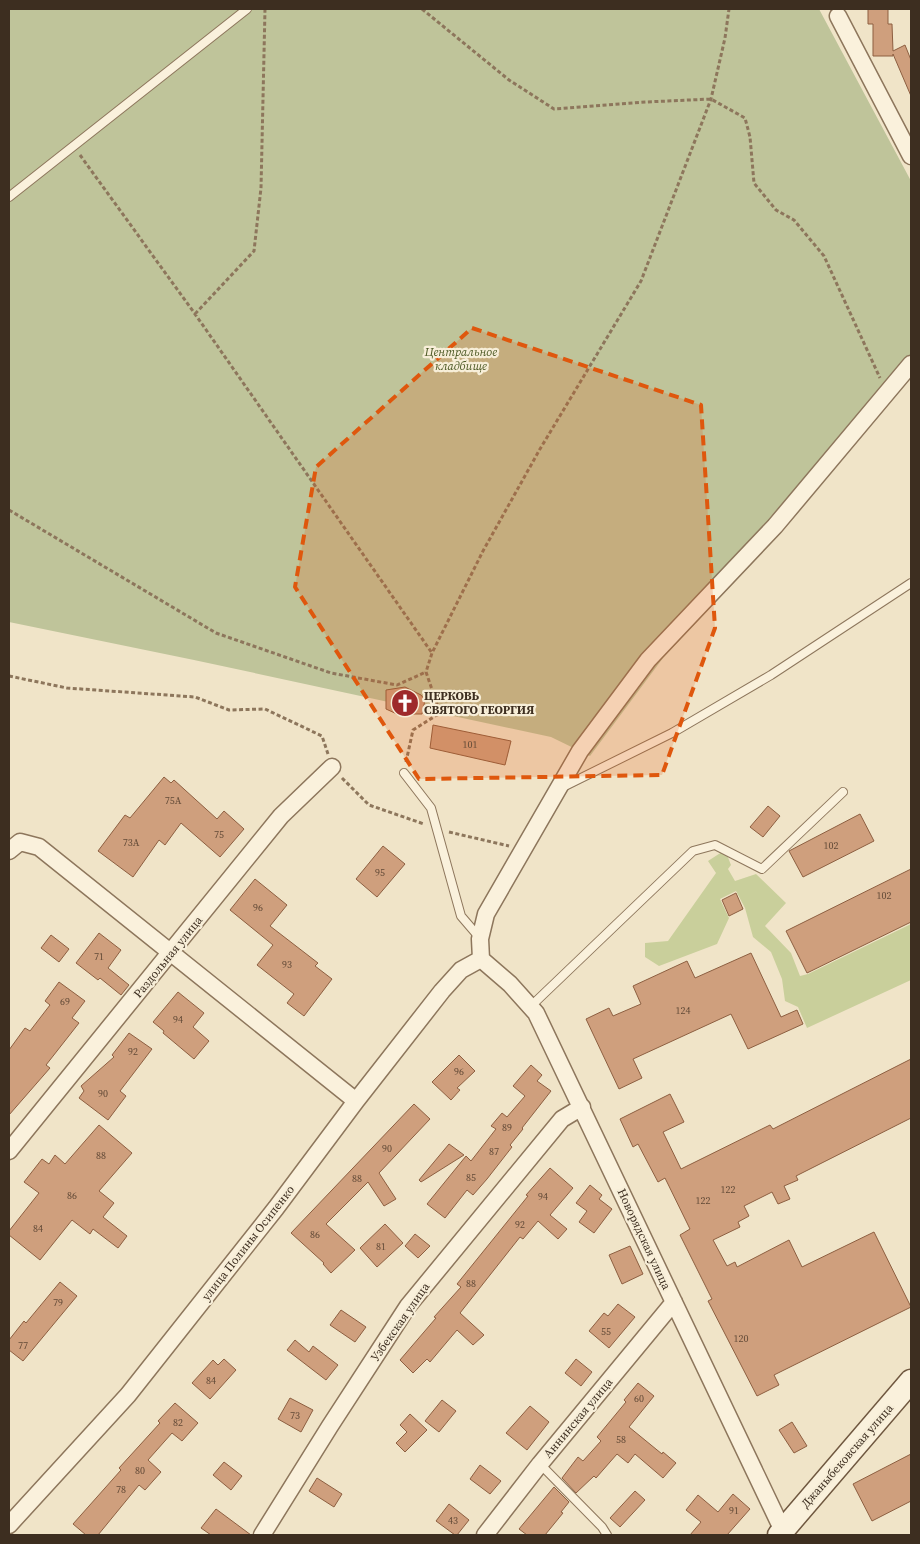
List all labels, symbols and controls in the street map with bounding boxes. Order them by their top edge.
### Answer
park label: Центральное кладбище [424,344,497,374]
church icon: ЦЕРКОВЬ СВЯТОГО ГЕОРГИЯ [390,688,420,718]
place label: ЦЕРКОВЬ СВЯТОГО ГЕОРГИЯ [424,688,534,718]
house number: 101 [463,738,478,751]
house number: 75А [165,794,182,807]
house number: 75 [214,828,224,841]
house number: 73А [123,836,140,849]
house number: 102 [824,839,839,852]
house number: 95 [375,866,385,879]
house number: 102 [877,889,892,902]
house number: 96 [253,901,263,914]
street label: Раздольная улица [130,912,207,1001]
house number: 71 [94,950,104,963]
house number: 93 [282,958,292,971]
house number: 69 [60,995,70,1008]
house number: 124 [676,1004,691,1017]
house number: 94 [173,1013,183,1026]
house number: 92 [128,1045,138,1058]
house number: 96 [454,1065,464,1078]
house number: 90 [98,1087,108,1100]
house number: 89 [502,1121,512,1134]
house number: 90 [382,1142,392,1155]
house number: 87 [489,1145,499,1158]
house number: 88 [96,1149,106,1162]
house number: 85 [466,1171,476,1184]
house number: 88 [352,1172,362,1185]
street label: улица Полины Осипенко [198,1182,298,1304]
house number: 122 [721,1183,736,1196]
street label: Новорядская улица [614,1186,675,1293]
house number: 86 [67,1189,77,1202]
house number: 94 [538,1190,548,1203]
house number: 122 [696,1194,711,1207]
house number: 92 [515,1218,525,1231]
house number: 84 [33,1222,43,1235]
house number: 86 [310,1228,320,1241]
house number: 81 [376,1240,386,1253]
house number: 88 [466,1277,476,1290]
street label: Узбекская улица [367,1279,434,1365]
house number: 79 [53,1296,63,1309]
house number: 55 [601,1325,611,1338]
house number: 120 [734,1332,749,1345]
house number: 77 [18,1339,28,1352]
house number: 84 [206,1374,216,1387]
street label: Аннинская улица [540,1374,617,1461]
house number: 60 [634,1392,644,1405]
street label: Джаныбековская улица [797,1400,897,1511]
house number: 73 [290,1409,300,1422]
house number: 82 [173,1416,183,1429]
house number: 58 [616,1433,626,1446]
house number: 80 [135,1464,145,1477]
house number: 78 [116,1483,126,1496]
house number: 91 [729,1504,739,1517]
house number: 43 [448,1514,458,1527]

